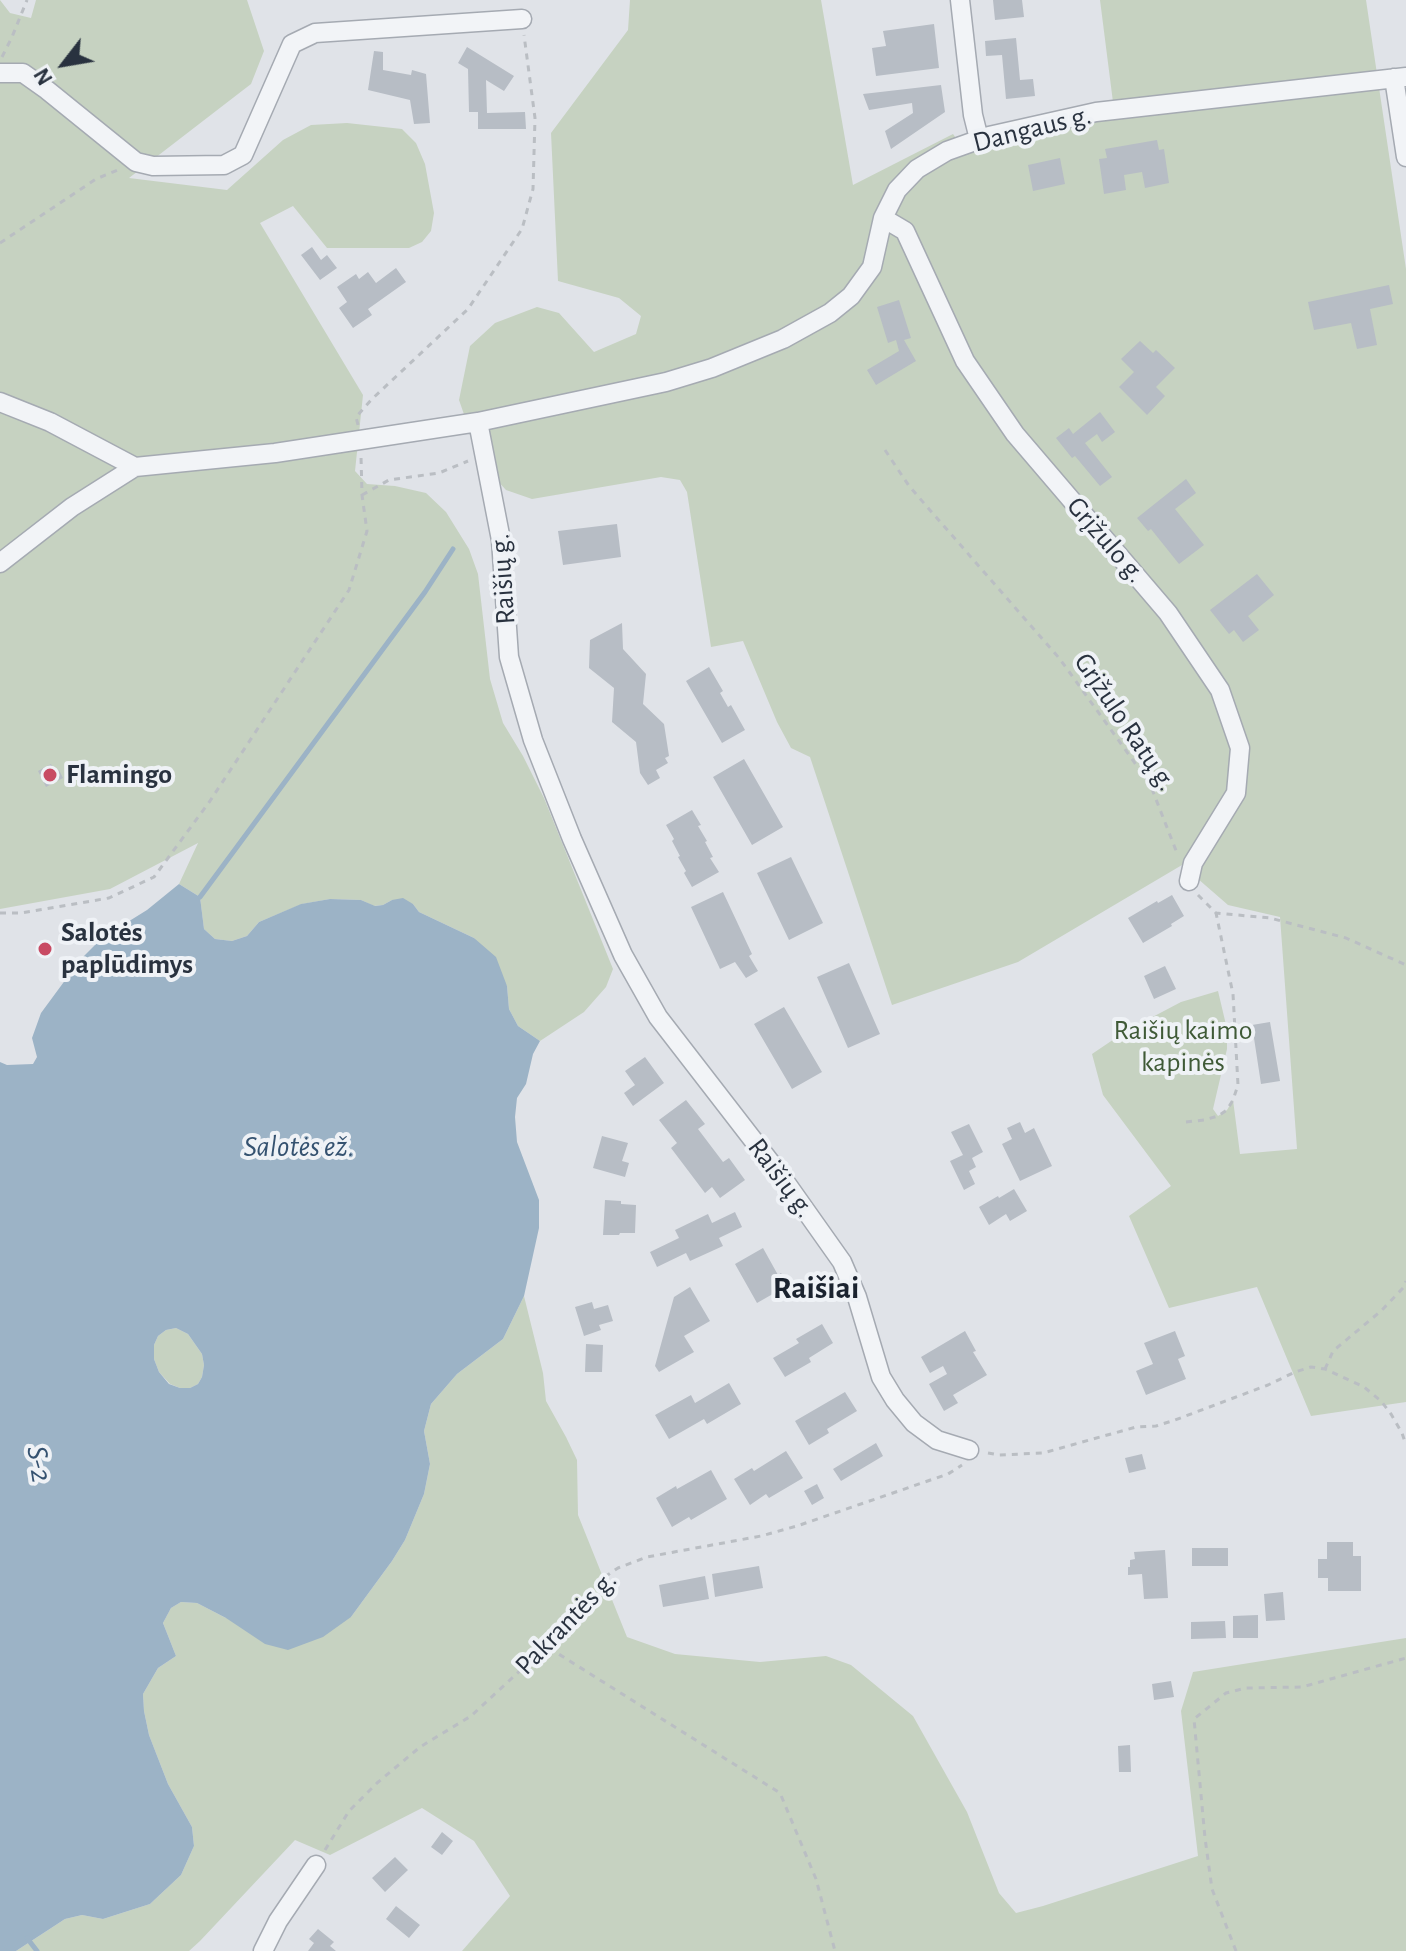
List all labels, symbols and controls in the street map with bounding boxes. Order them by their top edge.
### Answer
north arrow [24,24,104,104]
text: N [30,64,57,89]
street label: Dangaus g. [969,98,1095,160]
street label: Grįžulo g. [1059,490,1153,590]
street label: Raišių g. [483,533,523,625]
street label: Grįžulo Ratų g. [1067,647,1183,797]
place label: Flamingo [66,758,172,792]
marker: Flamingo [41,766,59,784]
place label: Salotės paplūdimys [61,916,193,982]
marker: Salotės paplūdimys [36,940,54,958]
park label: Raišių kaimo kapinės [1114,1014,1252,1080]
water label: Salotės ež. [243,1129,355,1165]
street label: Raišių g. [740,1132,822,1224]
district label: Raišiai [773,1269,859,1307]
water label: S-2 [18,1443,60,1485]
street label: Pakrantės g. [508,1564,624,1682]

